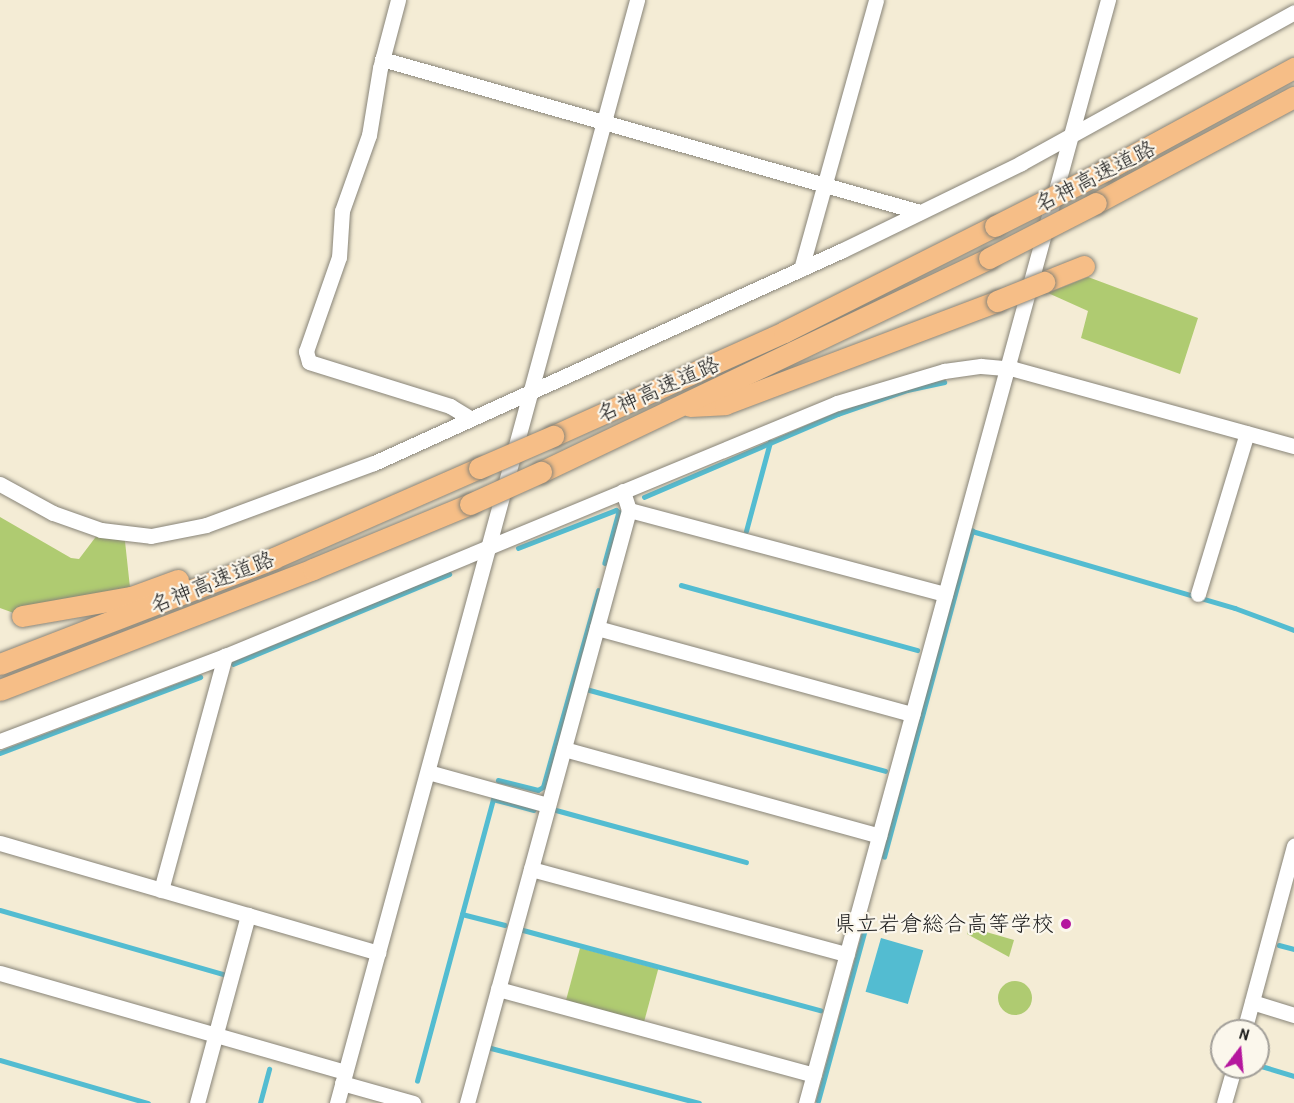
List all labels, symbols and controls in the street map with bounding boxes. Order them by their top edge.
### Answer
street label: 名神高速道路 [1030,134,1160,218]
street label: 名神高速道路 [592,350,724,428]
street label: 名神高速道路 [146,545,278,619]
place label: 県立岩倉総合高等学校 [834,911,1054,937]
marker: 県立岩倉総合高等学校 [1059,917,1073,931]
north arrow [1210,1019,1270,1079]
text: N [1237,1022,1252,1045]

